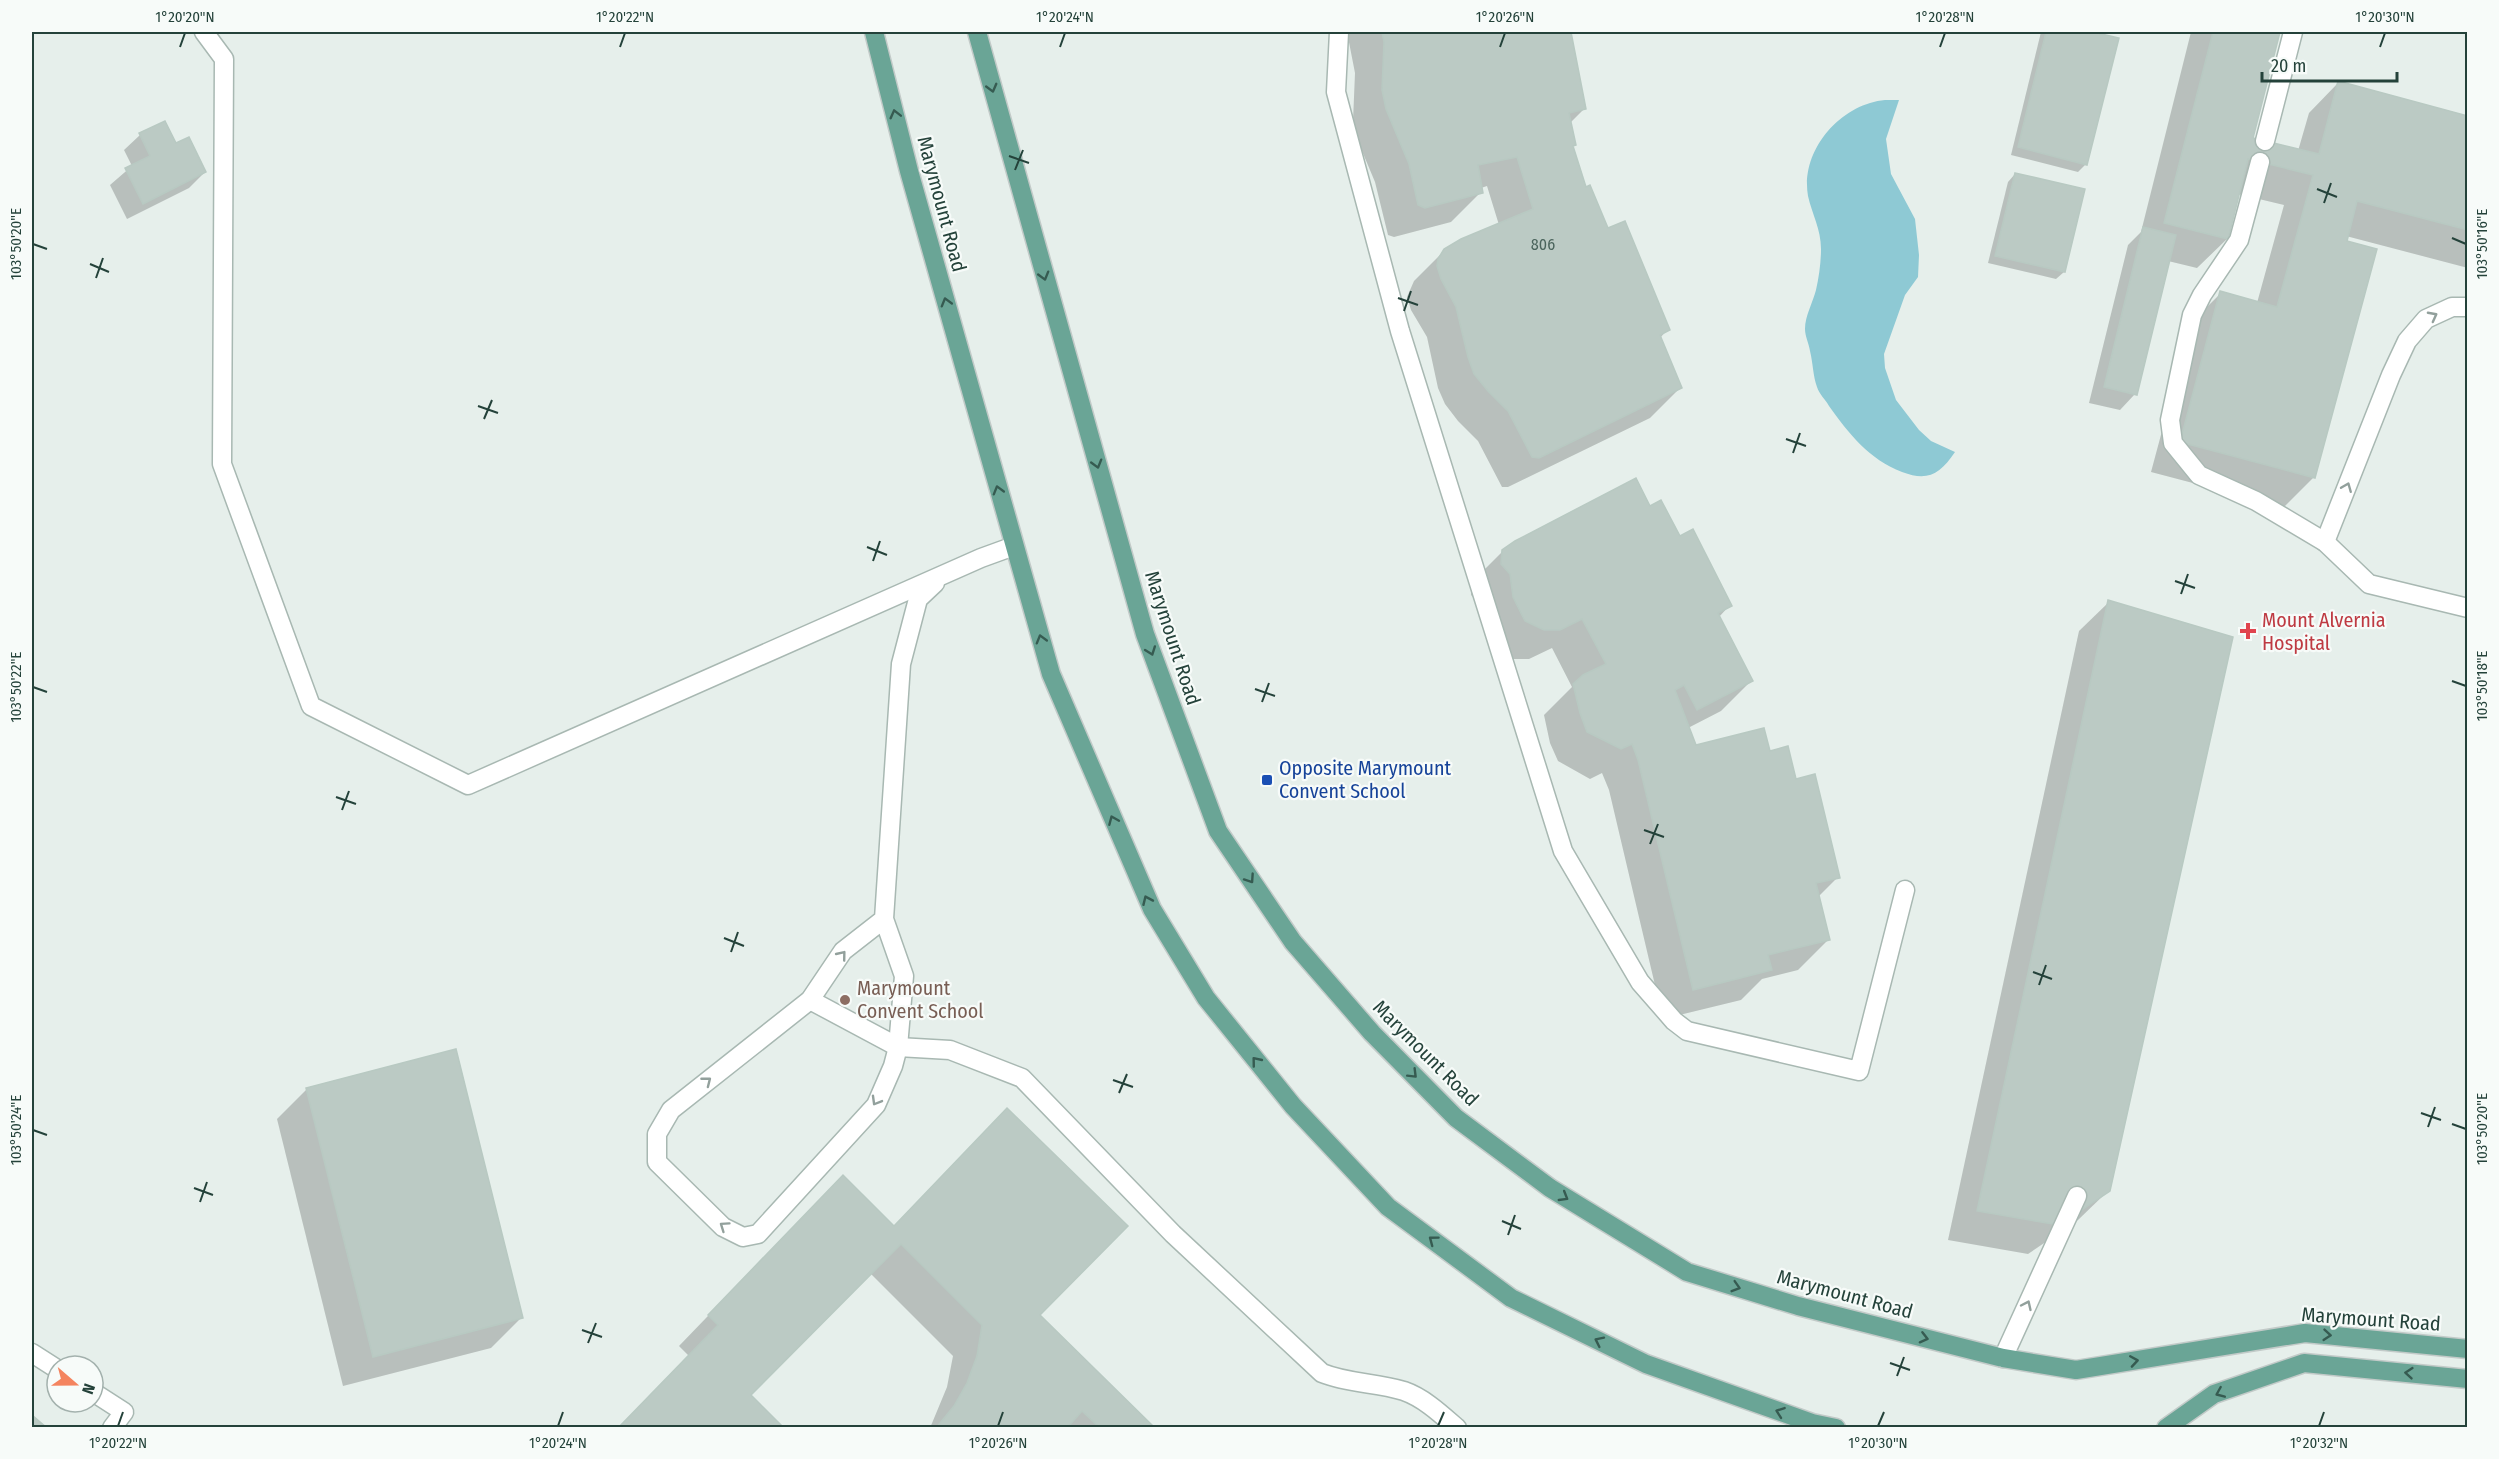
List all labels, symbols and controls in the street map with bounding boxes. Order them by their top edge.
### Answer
text: 1°20'20"N [155,8,215,26]
text: 1°20'22"N [596,8,654,26]
text: 1°20'24"N [1036,8,1094,26]
text: 1°20'26"N [1476,8,1534,26]
text: 1°20'28"N [1916,8,1974,26]
text: 1°20'30"N [2355,8,2415,26]
scale bar [2262,45,2397,83]
text: 20 m [2271,55,2306,77]
one-way arrow [985,82,997,93]
one-way arrow [889,109,902,119]
street label: Marymount Road [912,134,972,274]
text: 103°50'20"E [7,208,25,280]
text: 103°50'16"E [2473,209,2491,279]
house number: 806 [1531,235,1555,254]
one-way arrow [1037,271,1050,281]
one-way arrow [940,297,953,307]
one-way arrow [2427,312,2438,323]
one-way arrow [1090,458,1102,468]
one-way arrow [2339,482,2352,493]
one-way arrow [993,485,1005,496]
street label: Marymount Road [1140,568,1206,708]
place label: Mount Alvernia Hospital [2262,608,2386,655]
marker: Mount Alvernia Hospital [2239,622,2257,640]
one-way arrow [1036,635,1048,645]
one-way arrow [1144,645,1156,656]
text: 103°50'18"E [2473,651,2491,721]
text: 103°50'22"E [7,652,25,722]
place label: Opposite Marymount Convent School [1279,756,1452,803]
marker: Opposite Marymount Convent School [1260,773,1274,787]
one-way arrow [1108,816,1120,827]
one-way arrow [1243,873,1254,884]
one-way arrow [1143,895,1155,906]
one-way arrow [834,951,845,962]
place label: Marymount Convent School [857,976,984,1023]
marker: Marymount Convent School [838,993,852,1007]
street label: Marymount Road [1368,995,1484,1111]
one-way arrow [1253,1057,1264,1068]
one-way arrow [1406,1067,1417,1078]
one-way arrow [700,1078,711,1089]
text: 103°50'20"E [2473,1093,2491,1165]
text: 103°50'24"E [7,1095,25,1165]
one-way arrow [872,1095,883,1105]
one-way arrow [1558,1190,1568,1201]
one-way arrow [720,1222,731,1233]
one-way arrow [1429,1237,1440,1248]
street label: Marymount Road [1775,1264,1915,1324]
one-way arrow [1730,1280,1741,1292]
one-way arrow [2020,1300,2032,1311]
street label: Marymount Road [2301,1302,2441,1336]
one-way arrow [2322,1328,2331,1341]
one-way arrow [1918,1331,1929,1343]
one-way arrow [1594,1337,1605,1349]
north arrow [45,1354,105,1414]
one-way arrow [2129,1355,2139,1368]
one-way arrow [2405,1367,2414,1380]
text: N [78,1381,99,1397]
one-way arrow [2215,1386,2226,1398]
one-way arrow [1775,1406,1786,1419]
text: 1°20'22"N [89,1434,147,1452]
text: 1°20'24"N [529,1434,587,1452]
text: 1°20'26"N [969,1434,1027,1452]
text: 1°20'28"N [1409,1434,1467,1452]
text: 1°20'30"N [1848,1434,1908,1452]
text: 1°20'32"N [2290,1434,2348,1452]

